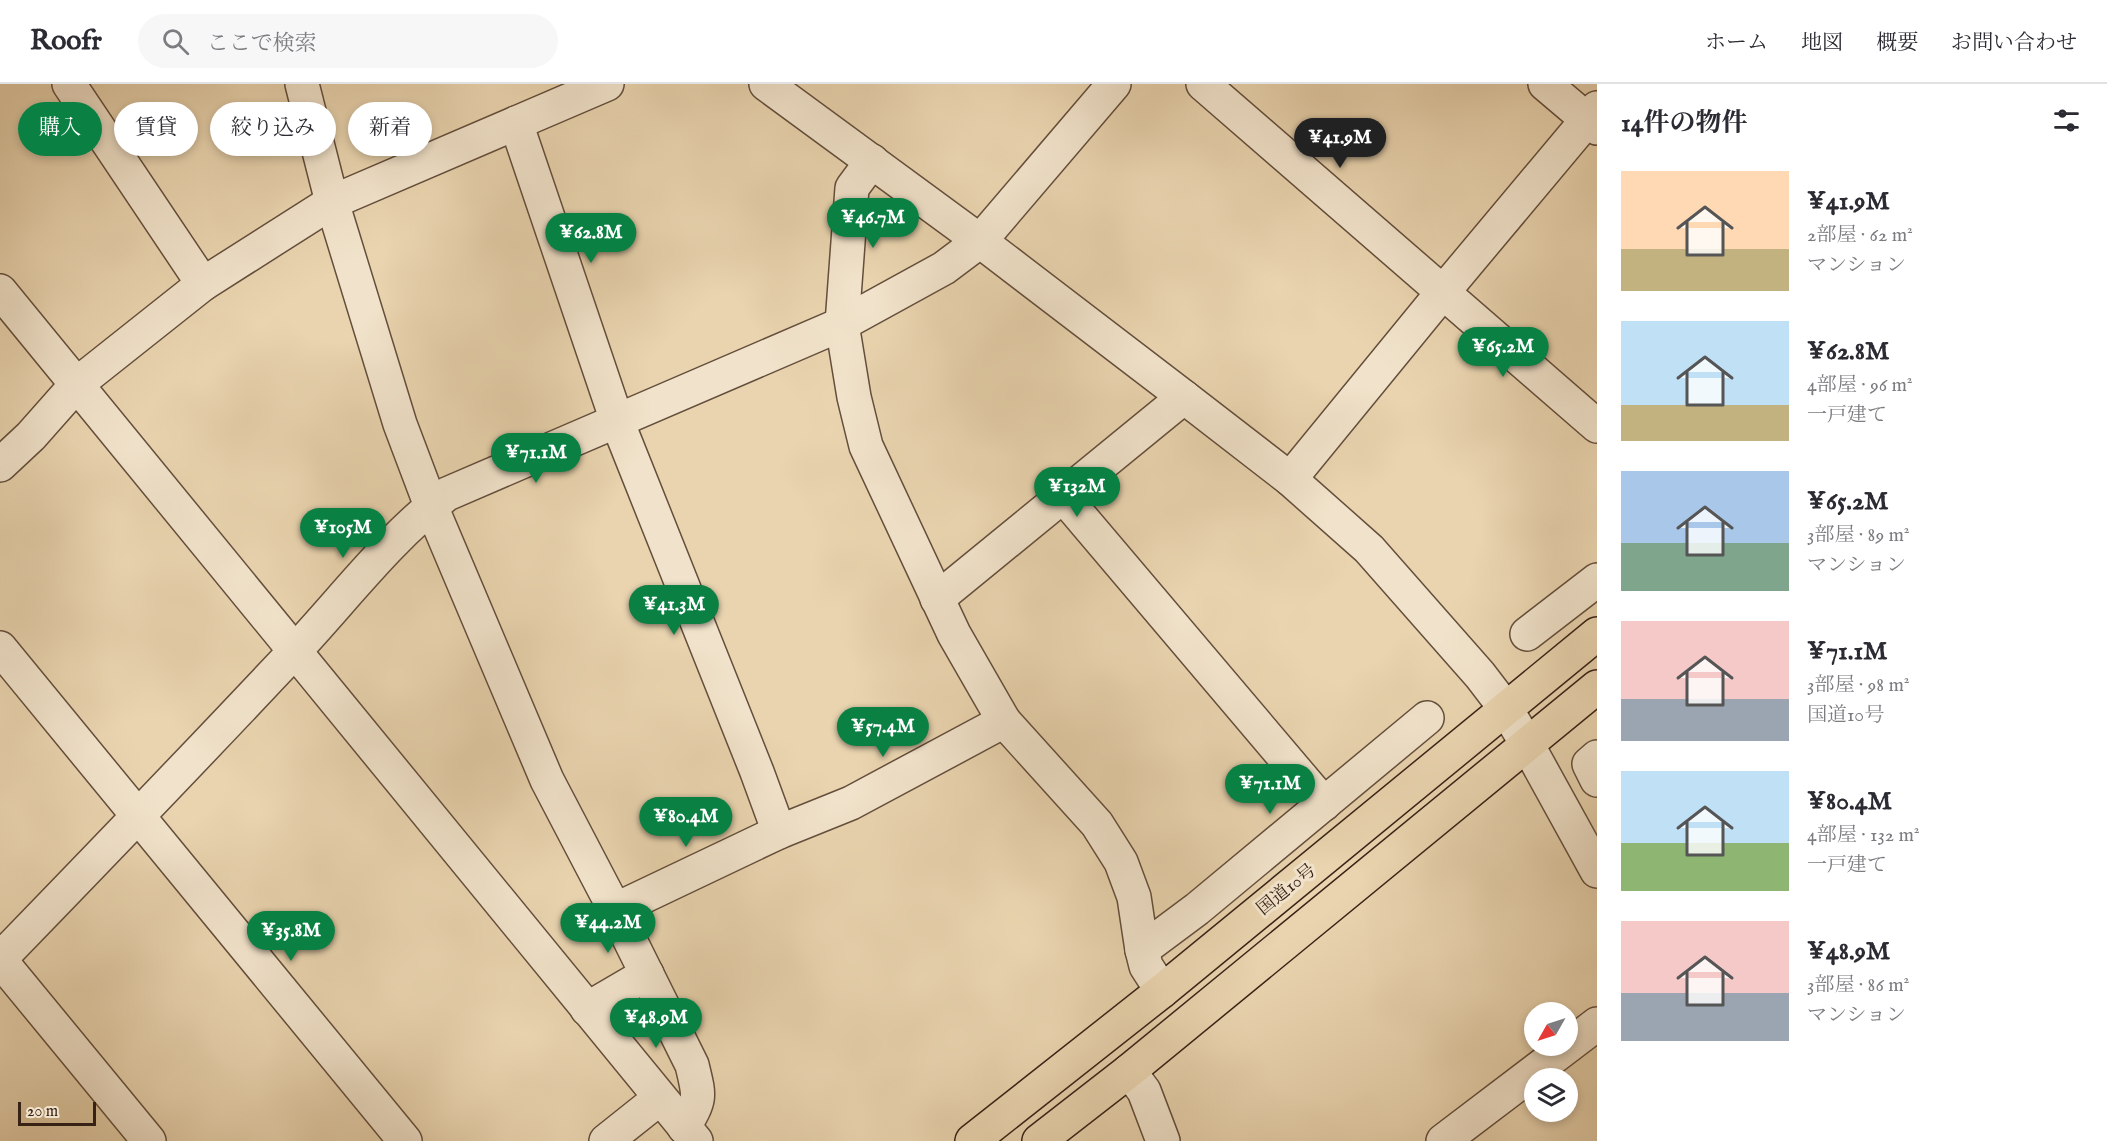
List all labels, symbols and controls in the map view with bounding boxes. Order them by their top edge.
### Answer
search box [138,14,558,68]
text: Roofr [30,24,102,59]
icon: search [159,25,192,58]
text: ここで検索 [207,30,317,58]
text: ホーム [1705,30,1768,57]
text: 地図 [1801,30,1843,57]
text: 概要 [1876,30,1918,57]
text: お問い合わせ [1951,30,2077,57]
chip: 購入 [18,102,102,156]
chip: 賃貸 [114,102,198,156]
chip: 絞り込み [210,102,336,156]
chip: 新着 [348,102,432,156]
icon: filters [2050,104,2083,137]
text: 14件の物件 [1621,107,1747,140]
pin: ¥41.9M [1291,118,1389,169]
text: ¥41.9M [1308,125,1372,150]
text: ¥41.9M [1807,185,1890,218]
icon: home [1669,195,1741,267]
pin: ¥46.7M [824,198,922,249]
text: ¥46.7M [841,205,905,230]
pin: ¥62.8M [542,213,640,264]
text: ¥62.8M [559,220,623,245]
text: 2部屋 · 62 m² [1807,223,1913,248]
text: マンション [1807,253,1906,278]
pin: ¥65.2M [1454,327,1552,378]
text: ¥65.2M [1472,334,1534,359]
text: ¥62.8M [1807,335,1889,368]
icon: home [1669,345,1741,417]
text: 4部屋 · 96 m² [1807,373,1913,398]
text: 一戸建て [1807,403,1887,428]
pin: ¥71.1M [487,433,585,484]
text: ¥71.1M [505,440,567,465]
pin: ¥132M [1035,467,1119,518]
text: ¥132M [1048,474,1106,499]
text: ¥65.2M [1807,485,1889,518]
icon: home [1669,495,1741,567]
pin: ¥105M [301,508,385,559]
text: ¥105M [314,515,372,540]
text: 3部屋 · 89 m² [1807,523,1910,548]
text: マンション [1807,553,1906,578]
pin: ¥41.3M [625,585,723,636]
text: ¥41.3M [643,592,705,617]
text: ¥71.1M [1807,635,1888,668]
icon: home [1669,645,1741,717]
text: 3部屋 · 98 m² [1807,673,1910,698]
text: 国道10号 [1807,703,1884,728]
pin: ¥57.4M [834,707,932,758]
text: ¥57.4M [851,714,915,739]
pin: ¥71.1M [1221,764,1319,815]
text: ¥71.1M [1239,771,1301,796]
text: ¥80.4M [1807,785,1892,818]
icon: home [1669,795,1741,867]
pin: ¥80.4M [637,797,735,848]
text: ¥80.4M [653,804,719,829]
text: 4部屋 · 132 m² [1807,823,1920,848]
text: 一戸建て [1807,853,1887,878]
street label: 国道10号 [1253,859,1321,921]
pin: ¥44.2M [559,903,657,954]
text: ¥44.2M [574,910,642,935]
pin: ¥35.8M [242,911,340,962]
text: ¥35.8M [261,918,321,943]
text: ¥48.9M [1807,935,1890,968]
icon: home [1669,945,1741,1017]
text: 3部屋 · 86 m² [1807,973,1909,998]
pin: ¥48.9M [607,998,705,1049]
north arrow [1524,1002,1578,1056]
map controls [1524,1002,1578,1122]
text: マンション [1807,1003,1906,1028]
text: ¥48.9M [624,1005,688,1030]
button: layers [1524,1068,1578,1122]
scale bar [18,1099,96,1126]
text: 20 m [27,1102,58,1122]

